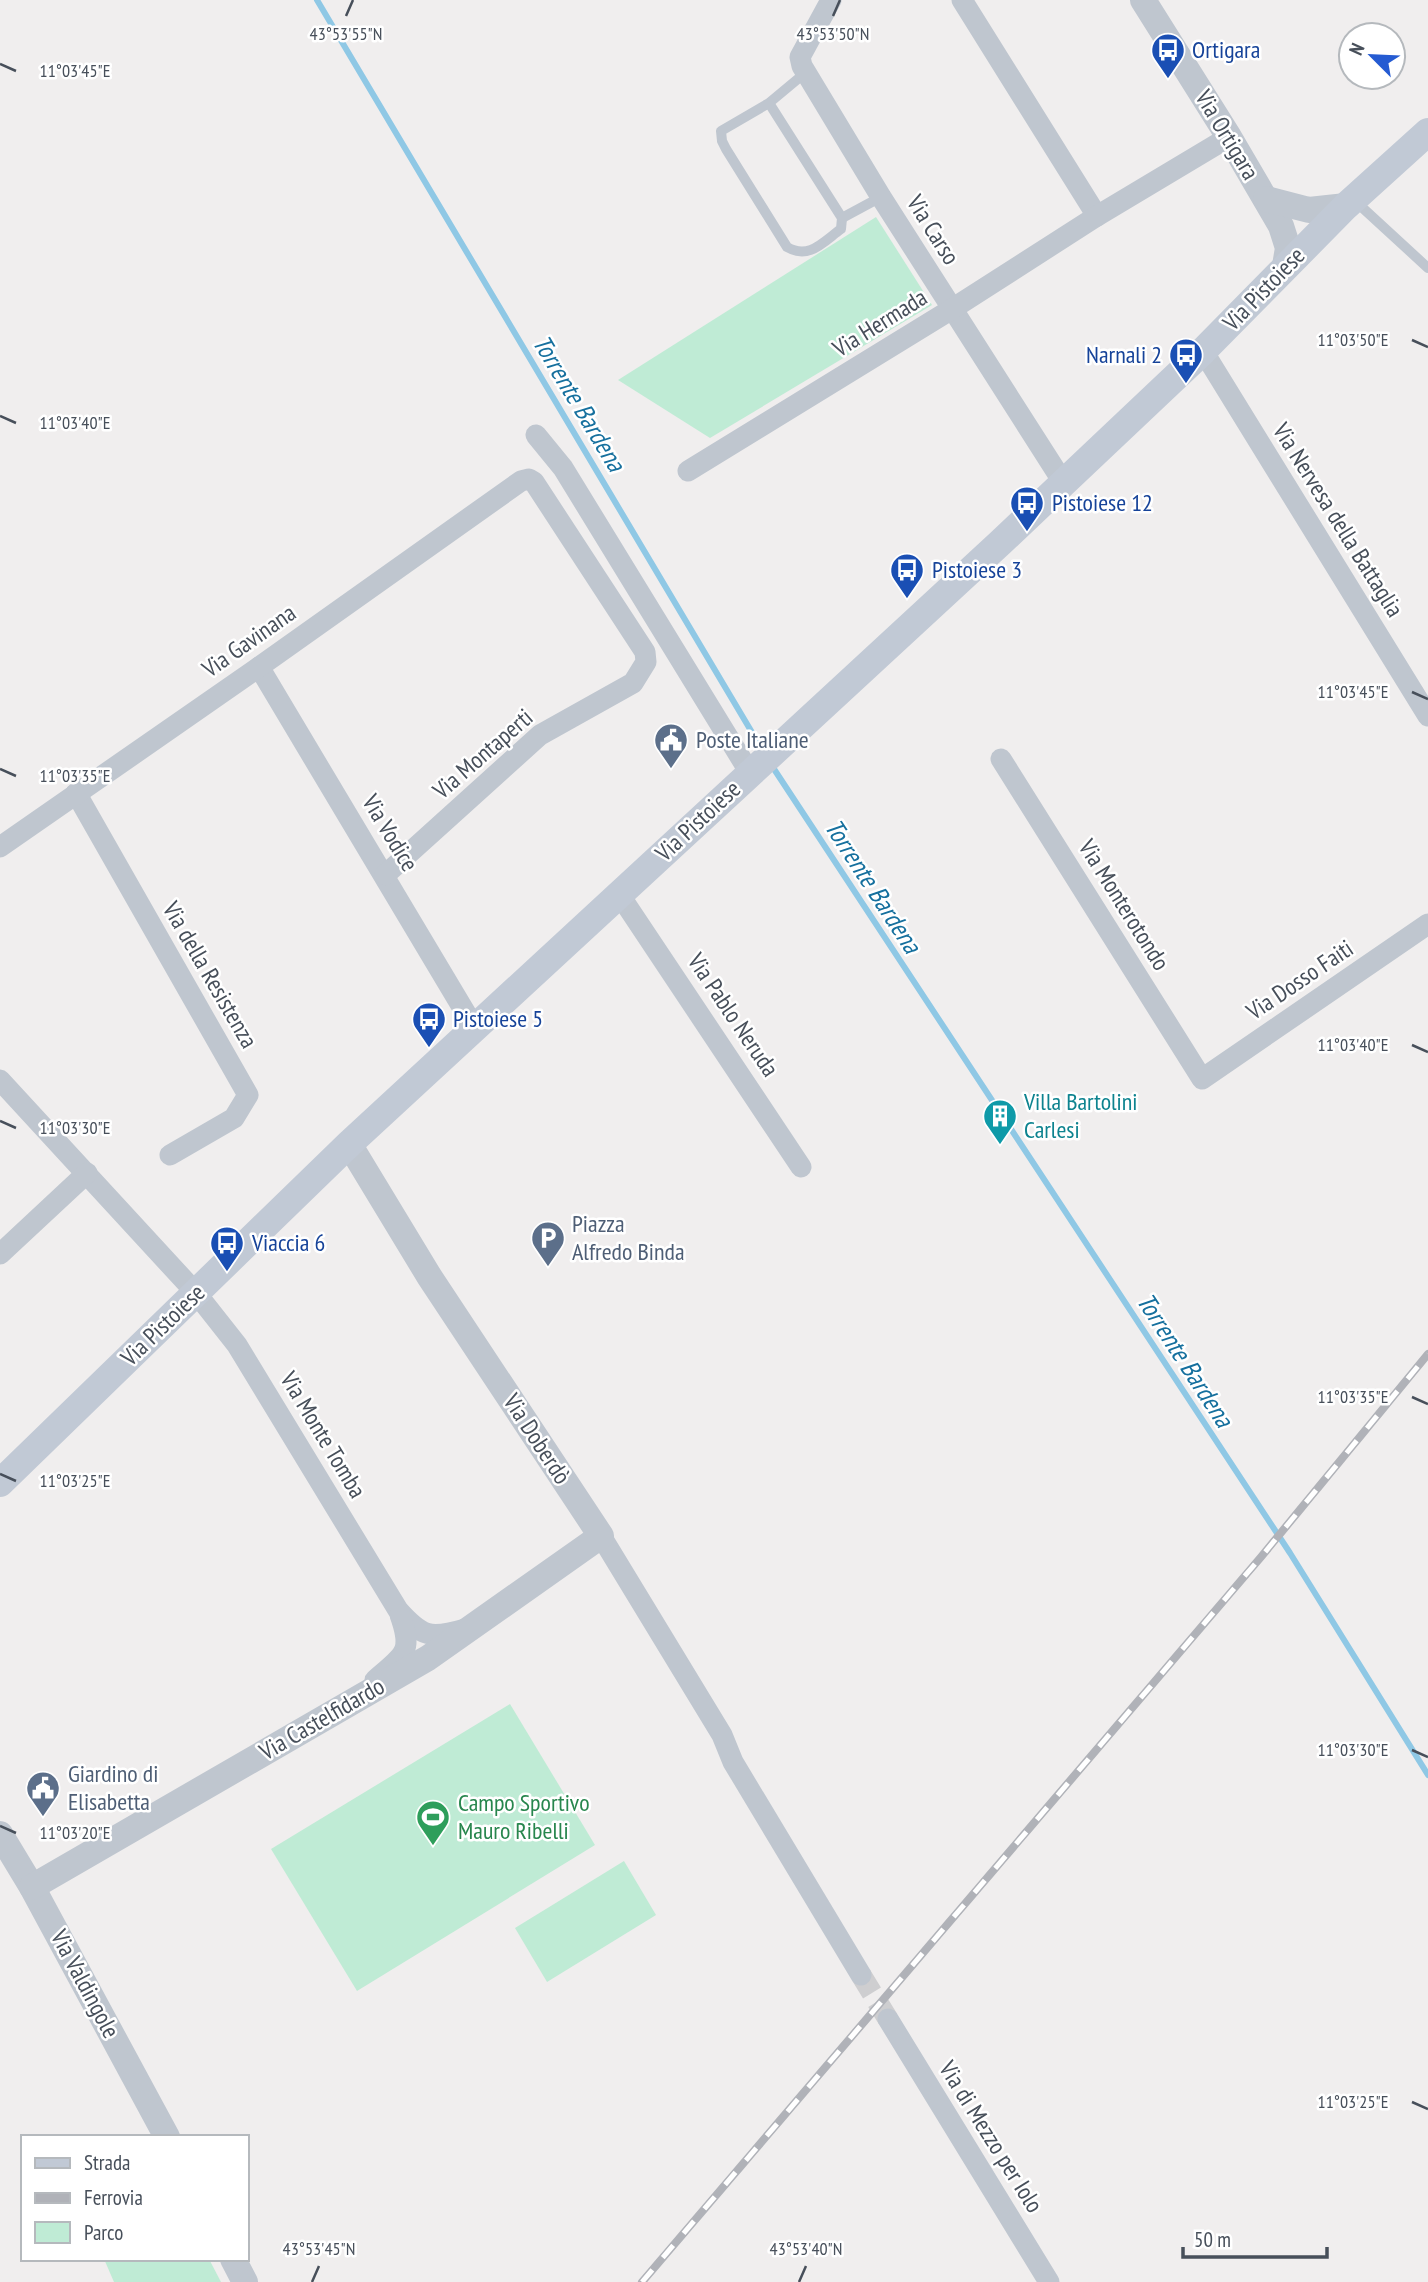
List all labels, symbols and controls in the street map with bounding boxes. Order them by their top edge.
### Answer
north arrow [1337,21,1407,91]
text: 43°53'55"N [310,22,382,45]
text: 43°53'50"N [797,22,869,45]
bus stop icon: Ortigara [1149,31,1187,80]
place label: Ortigara [1192,34,1260,65]
text: N [1343,40,1370,59]
text: 11°03'45"E [40,59,110,82]
street label: Via Ortigara [1188,83,1266,185]
street label: Via Carso [900,188,967,270]
street label: Via Pistoiese [1215,240,1311,338]
street label: Via Hermada [826,281,933,364]
text: 11°03'50"E [1318,328,1388,351]
water label: Torrente Bardena [526,329,634,478]
bus stop icon: Narnali 2 [1167,336,1205,385]
place label: Narnali 2 [1086,339,1162,370]
text: 11°03'40"E [40,411,110,434]
street label: Via Nervesa della Battaglia [1266,416,1411,623]
bus stop icon: Pistoiese 12 [1008,484,1046,533]
place label: Pistoiese 12 [1052,487,1153,518]
bus stop icon: Pistoiese 3 [888,551,926,600]
place label: Pistoiese 3 [932,554,1022,585]
street label: Via Gavinana [195,597,302,685]
text: 11°03'45"E [1318,680,1388,703]
street label: Via Montaperti [425,702,539,806]
public building icon: Poste Italiane [652,721,690,770]
place label: Poste Italiane [696,724,809,755]
text: 11°03'35"E [40,764,110,787]
street label: Via Pistoiese [648,773,747,868]
street label: Via Vodice [355,788,425,877]
water label: Torrente Bardena [818,812,930,960]
street label: Via Monterotondo [1071,833,1177,976]
street label: Via della Resistenza [155,895,265,1054]
street label: Via Dosso Faiti [1240,933,1359,1027]
street label: Via Pablo Neruda [680,946,786,1082]
bus stop icon: Pistoiese 5 [410,1000,448,1049]
place label: Pistoiese 5 [453,1003,543,1034]
text: 11°03'40"E [1318,1033,1388,1056]
place label: Villa Bartolini Carlesi [1023,1086,1138,1145]
building icon: Villa Bartolini Carlesi [981,1097,1019,1146]
text: 11°03'30"E [40,1116,110,1139]
place label: Piazza Alfredo Binda [572,1208,685,1267]
parking icon: Piazza Alfredo Binda [529,1219,567,1268]
bus stop icon: Viaccia 6 [208,1224,246,1273]
place label: Viaccia 6 [251,1227,325,1258]
street label: Via Pistoiese [113,1277,211,1373]
water label: Torrente Bardena [1130,1286,1242,1434]
street label: Via Monte Tomba [273,1365,373,1504]
text: 11°03'35"E [1318,1385,1388,1408]
street label: Via Doberdò [496,1387,578,1490]
text: 11°03'25"E [40,1469,110,1492]
street label: Via Castelfidardo [253,1670,390,1767]
text: 11°03'30"E [1318,1738,1388,1761]
place label: Giardino di Elisabetta [68,1758,158,1817]
public building icon: Giardino di Elisabetta [24,1769,62,1818]
place label: Campo Sportivo Mauro Ribelli [458,1787,590,1846]
sports icon: Campo Sportivo Mauro Ribelli [414,1798,452,1847]
text: 11°03'20"E [40,1821,110,1844]
street label: Via Valdingole [44,1923,127,2043]
street label: Via di Mezzo per Iolo [932,2054,1050,2218]
text: 11°03'25"E [1318,2090,1388,2113]
legend [21,2135,248,2261]
text: Strada [84,2149,130,2176]
text: Ferrovia [84,2184,143,2211]
scale bar [1183,2216,1326,2260]
text: Parco [84,2219,123,2246]
text: 50 m [1194,2226,1231,2253]
text: 43°53'45"N [283,2237,355,2260]
text: 43°53'40"N [770,2237,842,2260]

